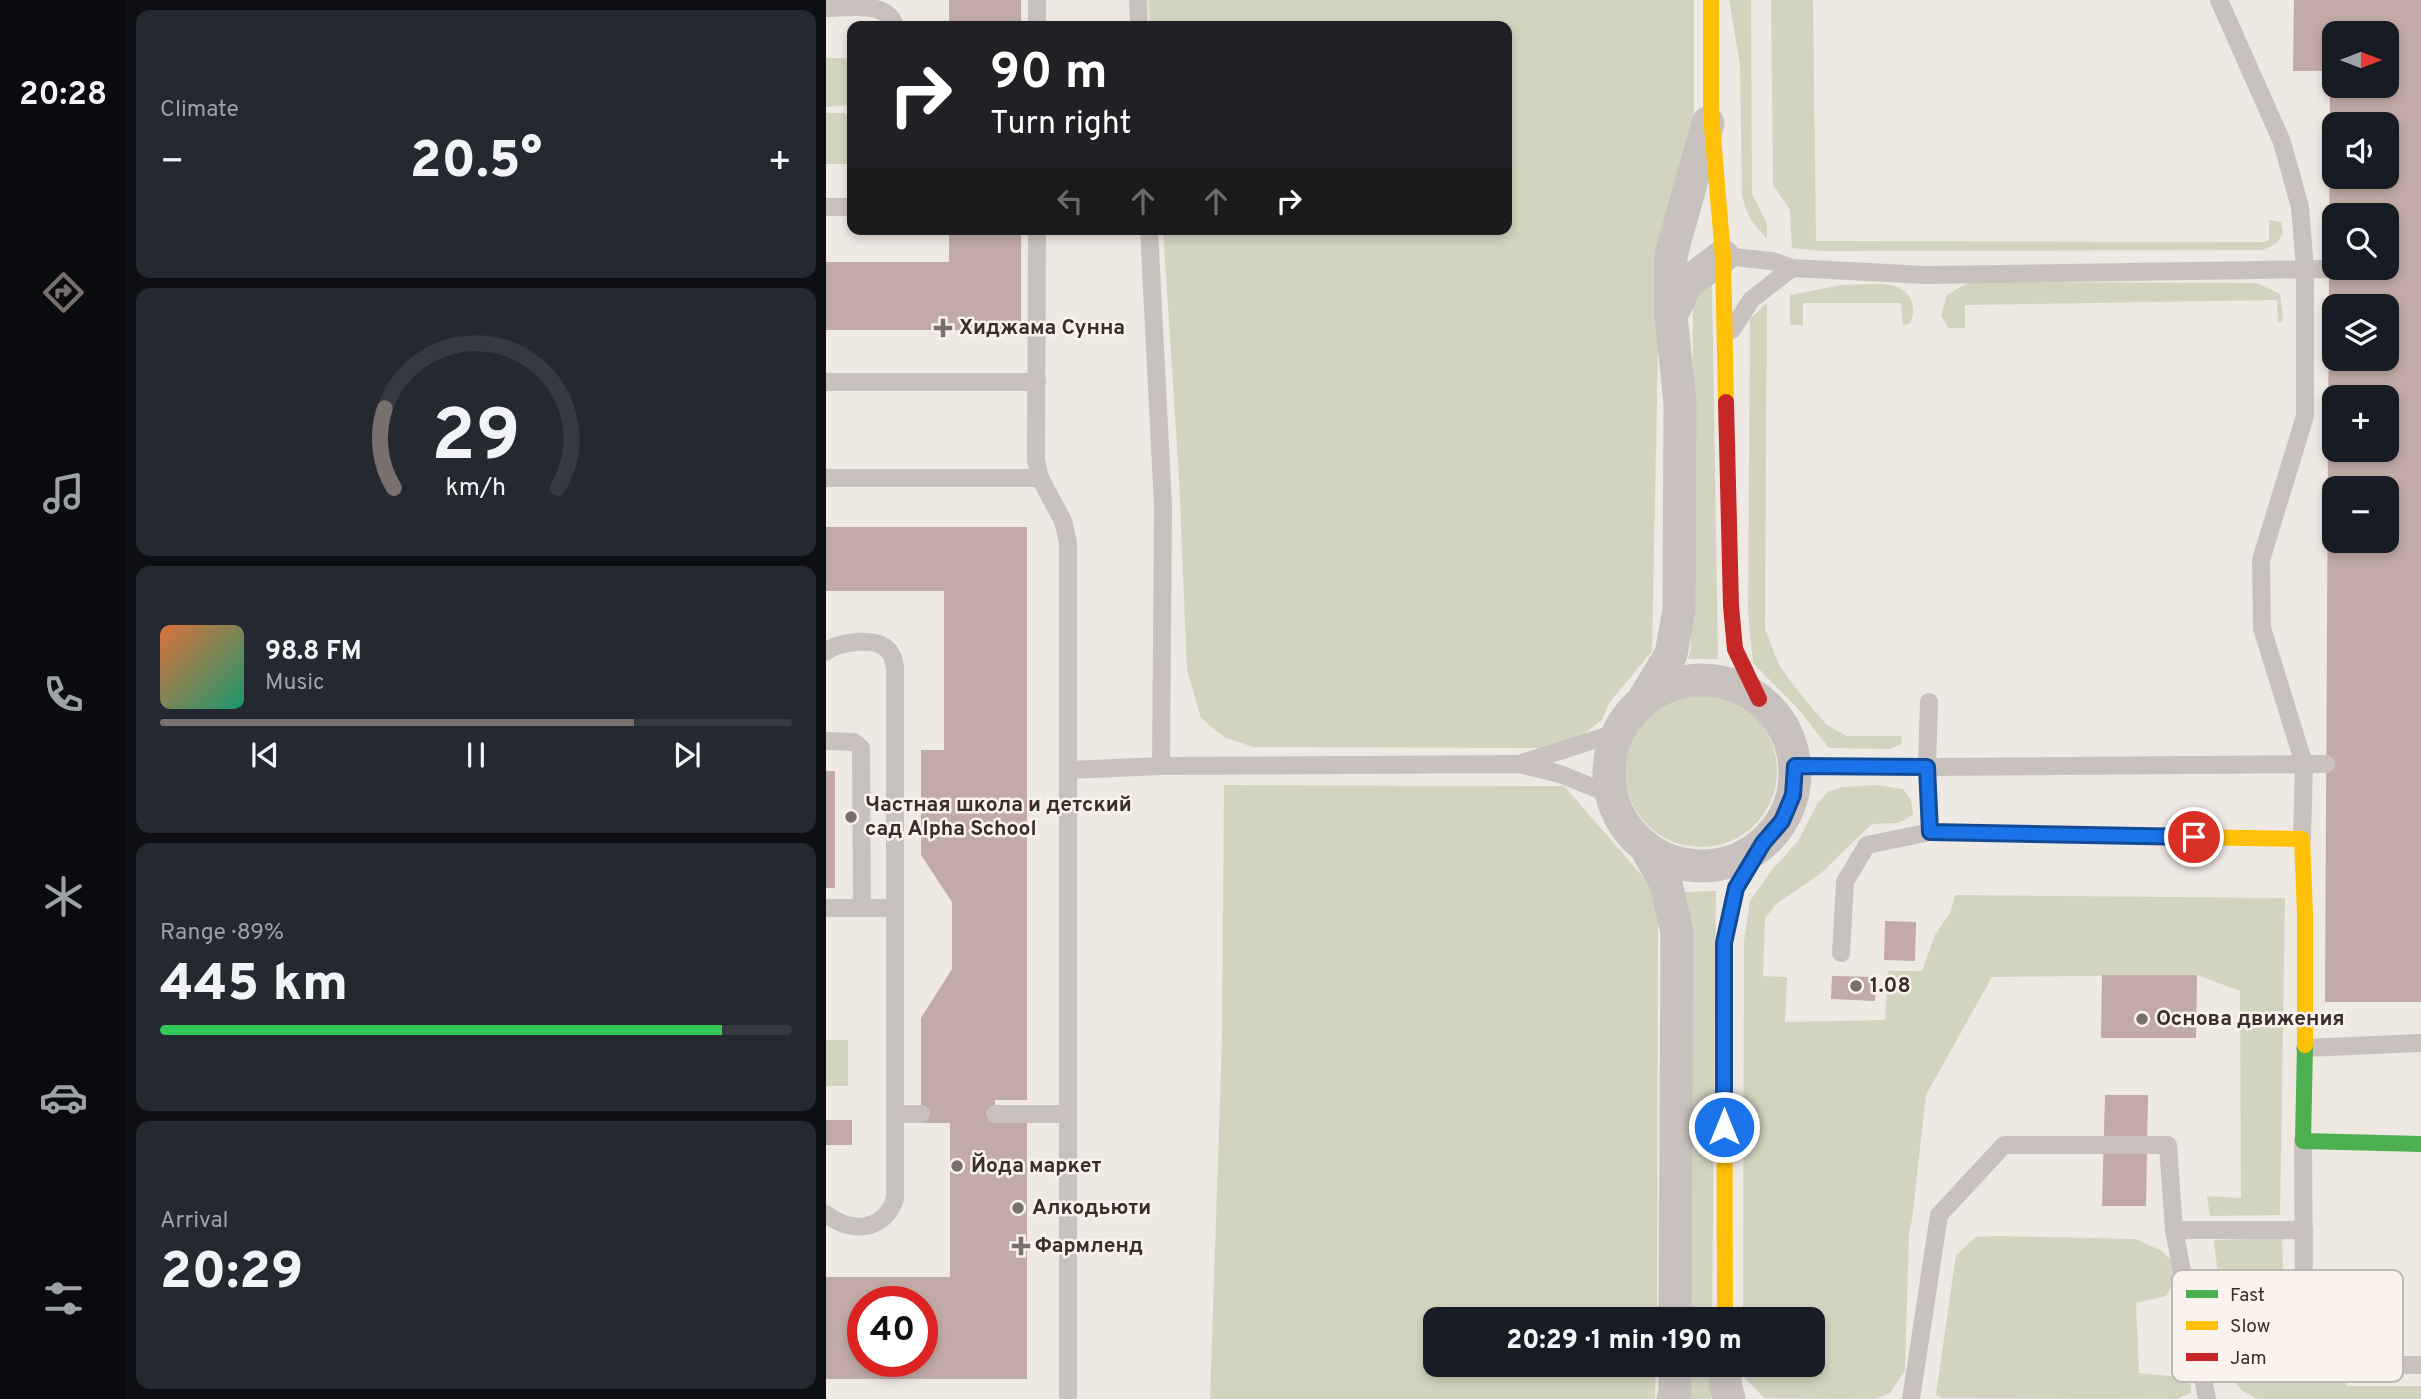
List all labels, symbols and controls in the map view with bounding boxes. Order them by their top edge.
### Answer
north arrow [2322,21,2399,98]
map controls [2322,21,2399,553]
text: 90 m [990,44,1108,106]
icon: right [875,49,966,140]
text: 20:28 [19,76,107,116]
text: Climate [160,96,239,125]
text: Turn right [990,105,1132,145]
button: sound [2322,112,2399,189]
text: 20.5° [410,130,542,196]
text: − [160,139,185,188]
text: + [767,139,792,188]
icon: left [1051,182,1089,220]
icon: ahead [1124,182,1162,220]
icon: ahead [1197,182,1235,220]
icon: right [1270,182,1308,220]
button: search [2322,203,2399,280]
icon: directions [39,268,88,317]
button: layers [2322,294,2399,371]
place label: Хиджама Сунна [959,315,1125,342]
marker: Хиджама Сунна [933,318,953,338]
button: + [2322,385,2399,462]
text: 29 [431,394,521,486]
icon: music [39,469,88,518]
text: km/h [446,472,506,504]
button: − [2322,476,2399,553]
text: 98.8 FM [265,636,362,669]
text: Music [265,669,325,698]
icon: phone [39,670,88,719]
icon: previous [246,736,284,774]
icon: pause [457,736,495,774]
icon: next [668,736,706,774]
place label: Частная школа и детский сад Alpha School [865,792,1132,843]
pin [2164,807,2224,867]
marker: Частная школа и детский сад Alpha School [843,809,859,825]
icon: arrive [2175,818,2213,856]
icon: climate [39,872,88,921]
text: Range · 89% [160,919,284,948]
text: 445 km [160,953,348,1019]
place label: 1.08 [1870,973,1911,1000]
marker: 1.08 [1848,978,1864,994]
place label: Основа движения [2156,1006,2345,1033]
marker: Основа движения [2134,1011,2150,1027]
icon: car [39,1073,88,1122]
position arrow [1687,1090,1761,1164]
place label: Йода маркет [971,1152,1101,1180]
marker: Йода маркет [949,1158,965,1174]
place label: Алкодьюти [1032,1195,1151,1222]
marker: Алкодьюти [1010,1200,1026,1216]
text: Arrival [160,1207,229,1236]
place label: Фармленд [1035,1233,1143,1260]
marker: Фармленд [1013,1238,1029,1254]
text: 20:29 [160,1241,303,1307]
legend [2172,1270,2403,1382]
icon: filters [39,1274,88,1323]
text: Fast [2230,1284,2265,1308]
speed limit sign: 40 [847,1286,938,1377]
text: Slow [2230,1315,2270,1339]
text: 20:29 · 1 min · 190 m [1506,1325,1742,1358]
text: Jam [2230,1347,2267,1371]

